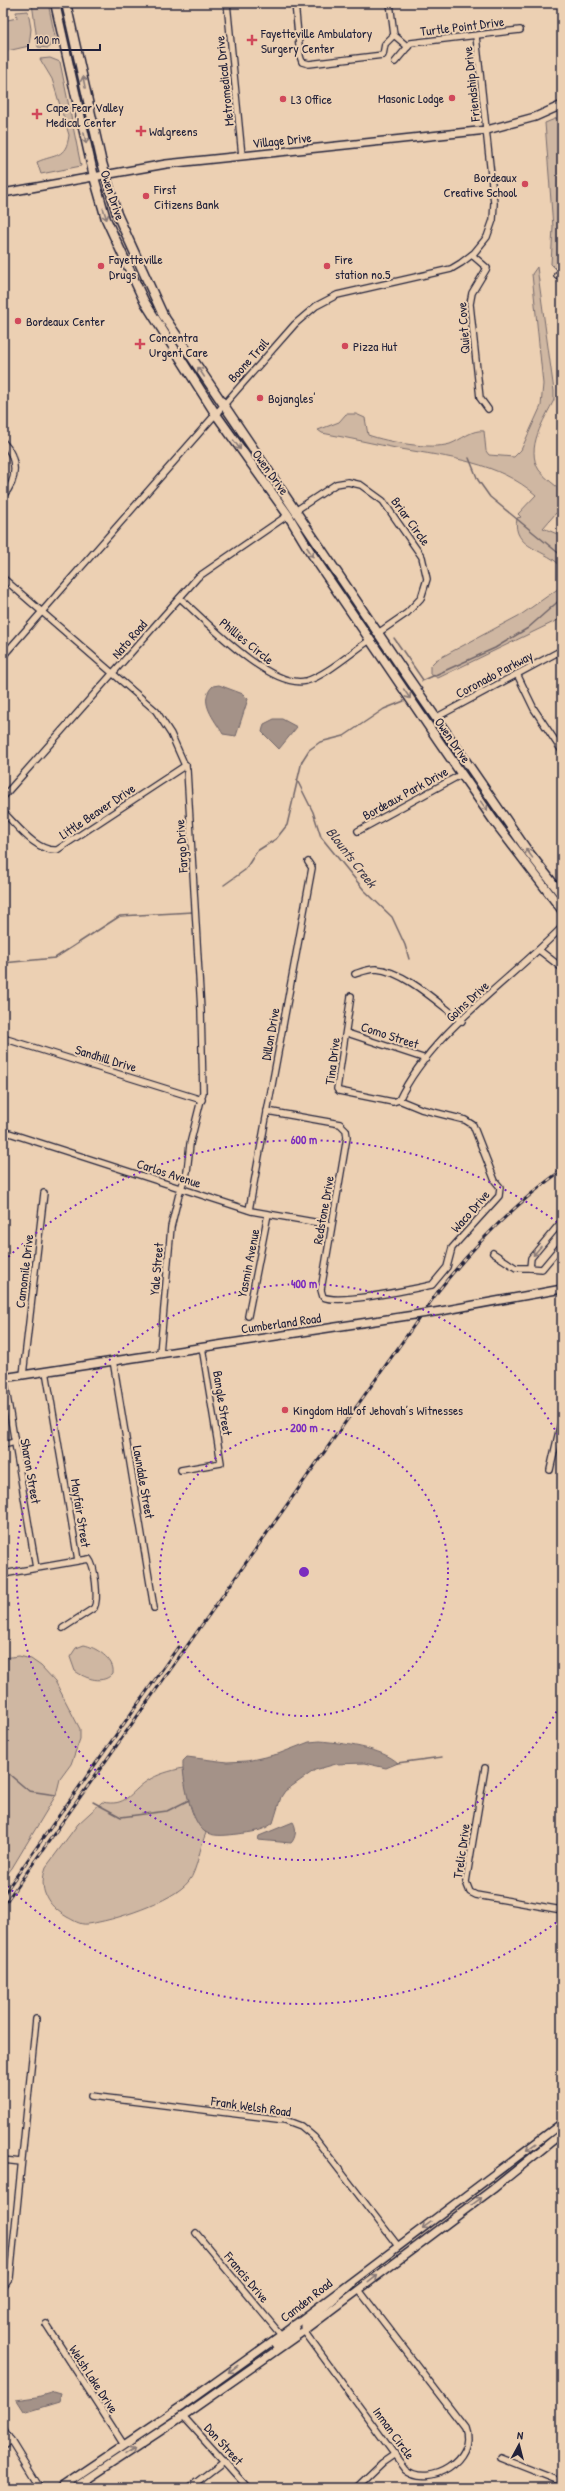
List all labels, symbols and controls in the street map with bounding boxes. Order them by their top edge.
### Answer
street label: Turtle Point Drive [419,12,505,40]
place label: Fayetteville Ambulatory Surgery Center [260,24,373,57]
scale bar [28,26,100,52]
text: 100 m [34,31,60,48]
marker: Fayetteville Ambulatory Surgery Center [246,34,258,46]
street label: Metromedical Drive [210,35,238,127]
street label: Friendship Drive [458,46,484,123]
one-way arrow [80,76,88,89]
place label: Masonic Lodge [378,89,444,107]
place label: L3 Office [291,90,332,108]
marker: Masonic Lodge [447,93,457,103]
marker: L3 Office [278,94,288,104]
place label: Cape Fear Valley Medical Center [46,98,124,131]
marker: Cape Fear Valley Medical Center [31,108,43,120]
place label: Walgreens [149,122,198,140]
marker: Walgreens [136,126,146,136]
street label: Village Drive [252,128,312,152]
one-way arrow [82,131,90,144]
street label: Owen Drive [96,168,130,222]
place label: Bordeaux Creative School [443,168,518,201]
marker: Bordeaux Creative School [520,179,530,189]
place label: First Citizens Bank [153,180,220,213]
marker: First Citizens Bank [141,191,151,201]
one-way arrow [102,207,109,220]
place label: Fayetteville Drugs [108,250,163,283]
place label: Fire station no.5 [334,250,391,283]
marker: Fayetteville Drugs [96,261,106,271]
marker: Fire station no.5 [322,261,332,271]
street label: Quiet Cove [452,301,474,355]
place label: Bordeaux Center [26,312,105,330]
marker: Bordeaux Center [13,316,23,326]
place label: Concentra Urgent Care [149,328,208,361]
street label: Boone Trail [223,334,273,386]
place label: Pizza Hut [353,337,398,355]
marker: Concentra Urgent Care [134,338,146,350]
marker: Pizza Hut [340,341,350,351]
one-way arrow [197,367,205,378]
place label: Bojangles' [268,389,315,407]
marker: Bojangles' [255,393,265,403]
one-way arrow [233,439,241,450]
street label: Owen Drive [249,446,293,498]
street label: Briar Circle [387,493,435,549]
one-way arrow [306,547,315,558]
street label: Phillies Circle [216,614,278,668]
street label: Nato Road [107,616,151,662]
street label: Coronado Parkway [452,646,536,702]
one-way arrow [403,689,411,700]
street label: Owen Drive [431,714,475,766]
street label: Bordeaux Park Drive [359,762,451,824]
street label: Little Beaver Drive [55,779,139,843]
one-way arrow [480,800,488,811]
street label: Fargo Drive [170,819,192,874]
water label: Blounts Creek [322,823,382,892]
one-way arrow [525,848,533,859]
street label: Goins Drive [442,976,492,1026]
street label: Dillon Drive [257,1006,283,1062]
street label: Como Street [359,1017,422,1053]
street label: Tina Drive [320,1036,344,1086]
street label: Sandhill Drive [73,1040,139,1076]
text: 600 m [291,1131,317,1148]
street label: Carlos Avenue [134,1154,204,1192]
street label: Redstone Drive [308,1174,338,1246]
street label: Waco Drive [447,1186,493,1236]
street label: Yasmin Avenue [233,1227,263,1299]
street label: Camomile Drive [11,1233,37,1309]
street label: Yale Street [145,1241,167,1296]
one-way arrow [533,1245,542,1256]
text: 400 m [291,1275,317,1292]
street label: Cumberland Road [240,1308,322,1338]
street label: Bangle Street [209,1369,237,1437]
place label: Kingdom Hall of Jehovah’s Witnesses [293,1401,463,1419]
marker: Kingdom Hall of Jehovah’s Witnesses [280,1405,290,1415]
text: 200 m [290,1419,318,1436]
street label: Sharon Street [16,1437,46,1506]
street label: Lawndale Street [129,1444,159,1520]
street label: Mayfair Street [67,1477,95,1549]
centre of rings [297,1565,311,1579]
street label: Trelic Drive [448,1822,474,1880]
street label: Frank Welsh Road [209,2091,292,2121]
one-way arrow [526,2143,537,2151]
one-way arrow [471,2197,482,2205]
one-way arrow [422,2220,433,2229]
street label: Francis Drive [220,2247,274,2306]
street label: Camden Road [276,2274,336,2326]
one-way arrow [367,2275,378,2283]
street label: Welsh Lake Drive [65,2341,123,2417]
one-way arrow [228,2365,239,2373]
street label: Inman Circle [369,2403,419,2463]
street label: Don Street [200,2419,248,2469]
north arrow [499,2425,539,2465]
text: N [516,2428,524,2442]
one-way arrow [124,2447,135,2455]

